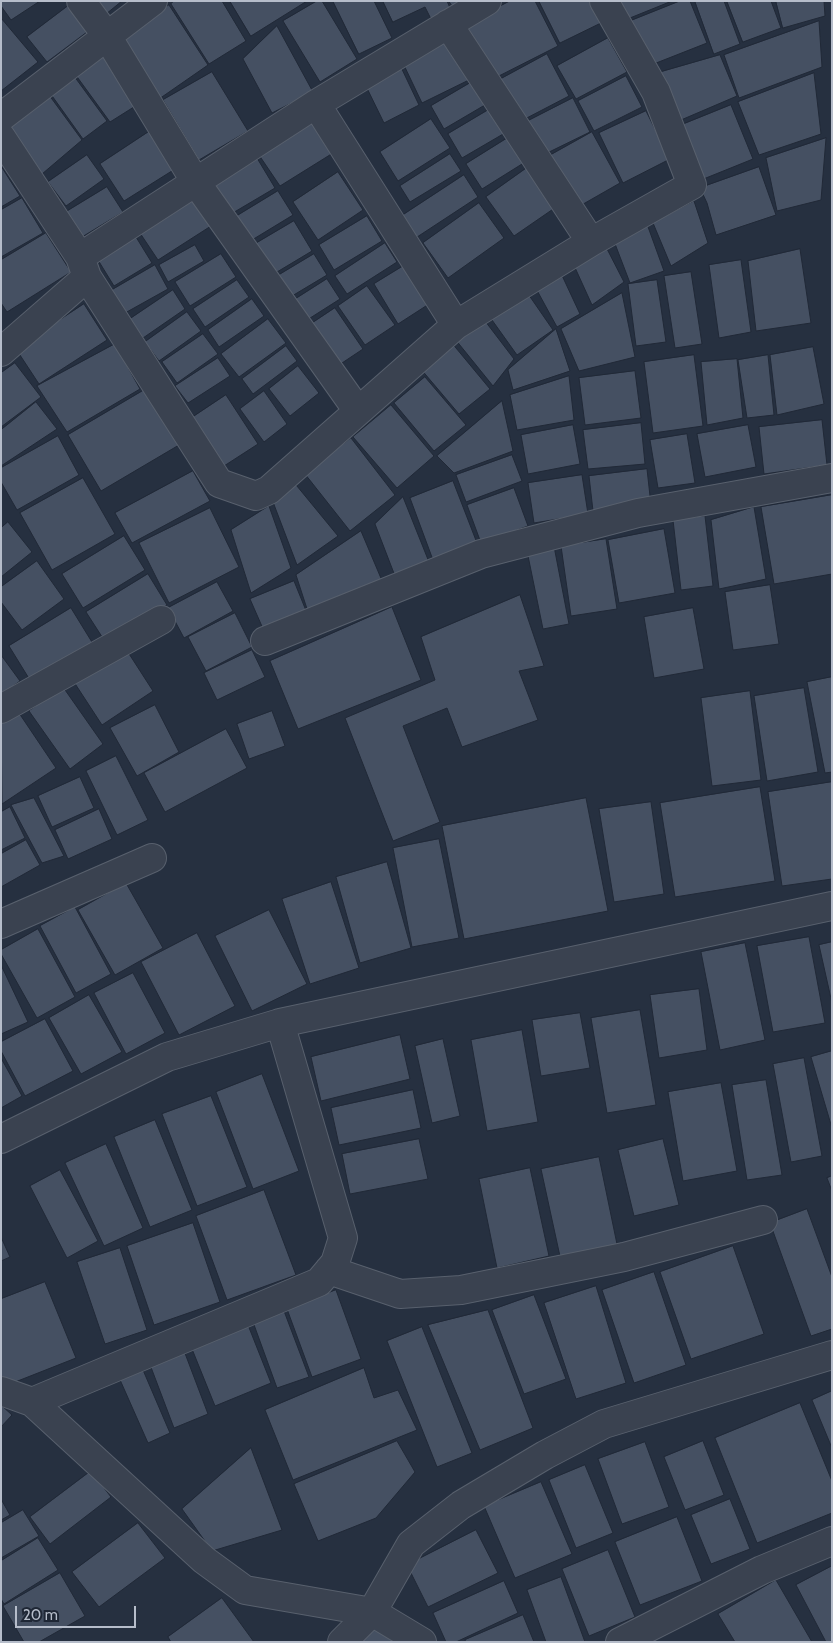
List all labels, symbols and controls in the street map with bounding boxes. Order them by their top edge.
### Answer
scale bar [18,1596,139,1628]
text: 20 m [23,1606,58,1624]

